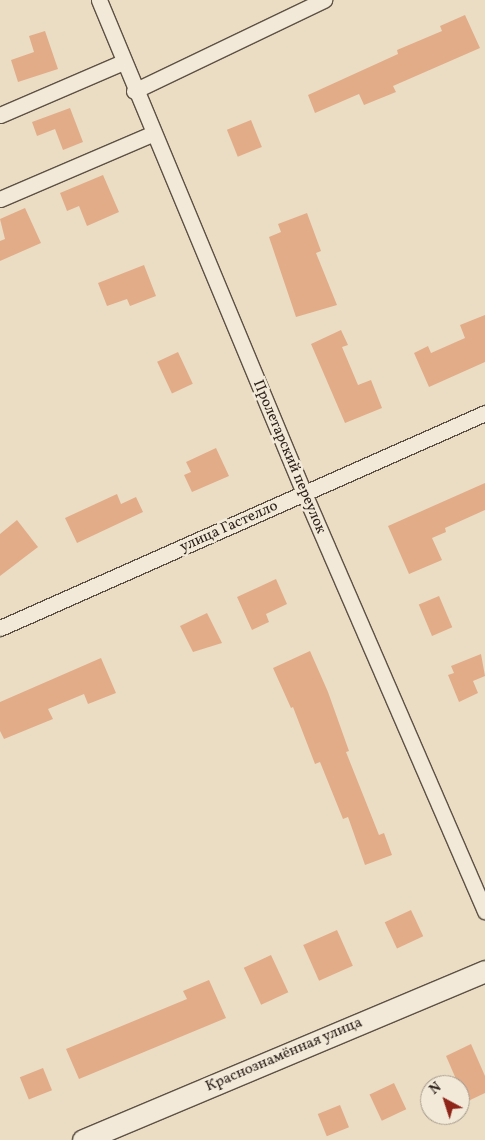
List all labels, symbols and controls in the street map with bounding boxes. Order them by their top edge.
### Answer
street label: Пролетарский переулок [248,377,330,537]
street label: улица Гастелло [177,497,281,557]
street label: Краснознамённая улица [203,1014,365,1096]
north arrow [420,1075,470,1125]
text: N [426,1078,446,1099]

